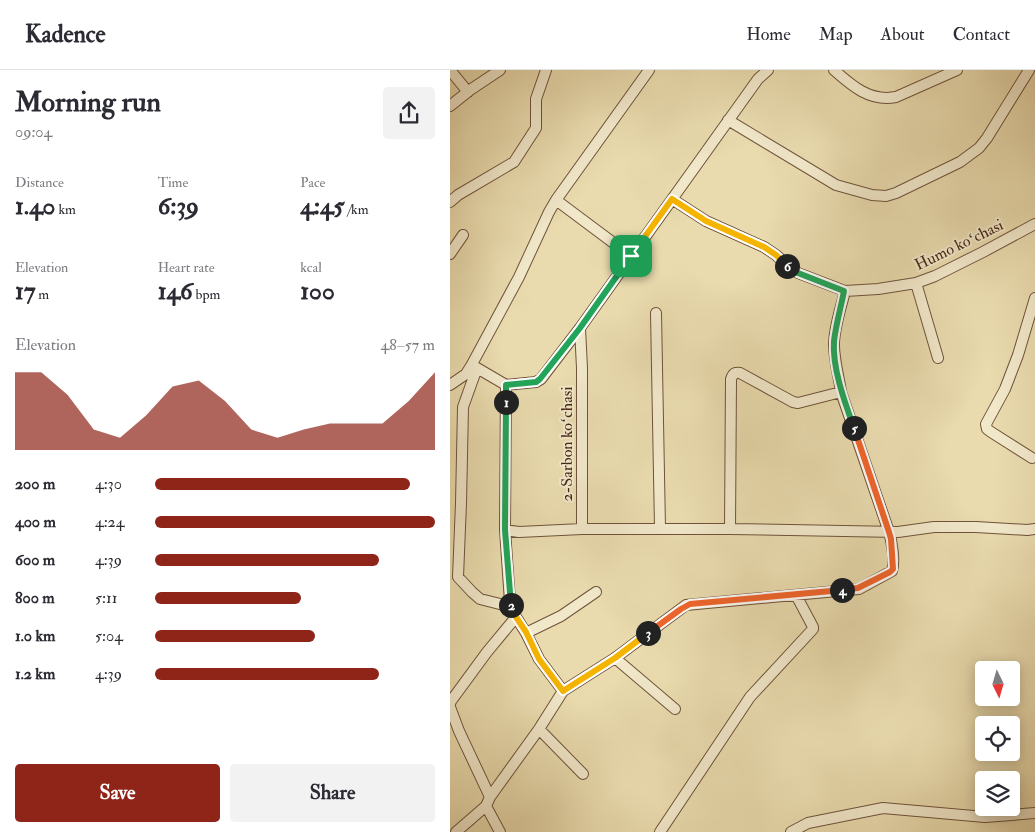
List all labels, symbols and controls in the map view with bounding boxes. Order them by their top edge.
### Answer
text: Kadence [25,19,106,50]
text: Home [746,23,791,46]
text: Map [819,23,853,46]
text: About [881,23,925,46]
text: Contact [953,23,1010,46]
text: Morning run [15,85,161,120]
button: share [383,87,435,139]
text: 09:04 [15,122,52,142]
text: Distance [15,174,64,191]
text: Time [158,174,188,191]
text: Pace [300,174,325,191]
text: 1.40 [15,191,55,222]
text: 6:39 [158,191,199,222]
text: 4:45 [300,191,344,222]
text: km [55,201,76,218]
text: /km [344,201,369,218]
street label: Humo koʻchasi [911,215,1007,275]
pin [610,235,652,277]
icon: arrive [617,242,645,270]
pin: 6 [774,254,800,278]
text: 6 [784,258,791,275]
text: Elevation [15,259,68,276]
text: Heart rate [158,259,215,276]
text: kcal [300,259,322,276]
text: 17 [15,276,35,307]
text: 146 [158,276,193,307]
text: 100 [300,276,335,307]
text: m [35,286,49,303]
text: bpm [193,286,220,303]
text: Elevation [15,335,76,355]
text: 48–57 m [381,335,435,355]
street label: 2-Sarbon koʻchasi [557,386,577,502]
pin: 1 [494,390,518,414]
text: 1 [504,394,509,411]
pin: 5 [842,416,866,440]
text: 5 [851,420,858,437]
text: 200 m [15,474,55,494]
text: 4:30 [95,474,122,494]
text: 400 m [15,512,56,532]
text: 4:24 [95,512,124,532]
text: 600 m [15,550,55,570]
text: 4:39 [95,550,122,570]
pin: 4 [830,578,854,602]
text: 4 [839,582,846,599]
text: 800 m [15,588,55,608]
text: 5:11 [95,588,117,608]
pin: 2 [498,592,524,618]
text: 2 [508,597,515,614]
pin: 3 [636,620,660,646]
text: 3 [646,625,651,642]
text: 1.0 km [15,626,55,646]
text: 5:04 [95,626,123,646]
north arrow [975,661,1020,706]
map controls [975,661,1020,816]
text: 1.2 km [15,664,55,684]
text: 4:39 [95,664,122,684]
button: locate [975,716,1020,761]
button: Save [15,764,220,822]
button: Share [230,764,435,822]
button: layers [975,771,1020,816]

